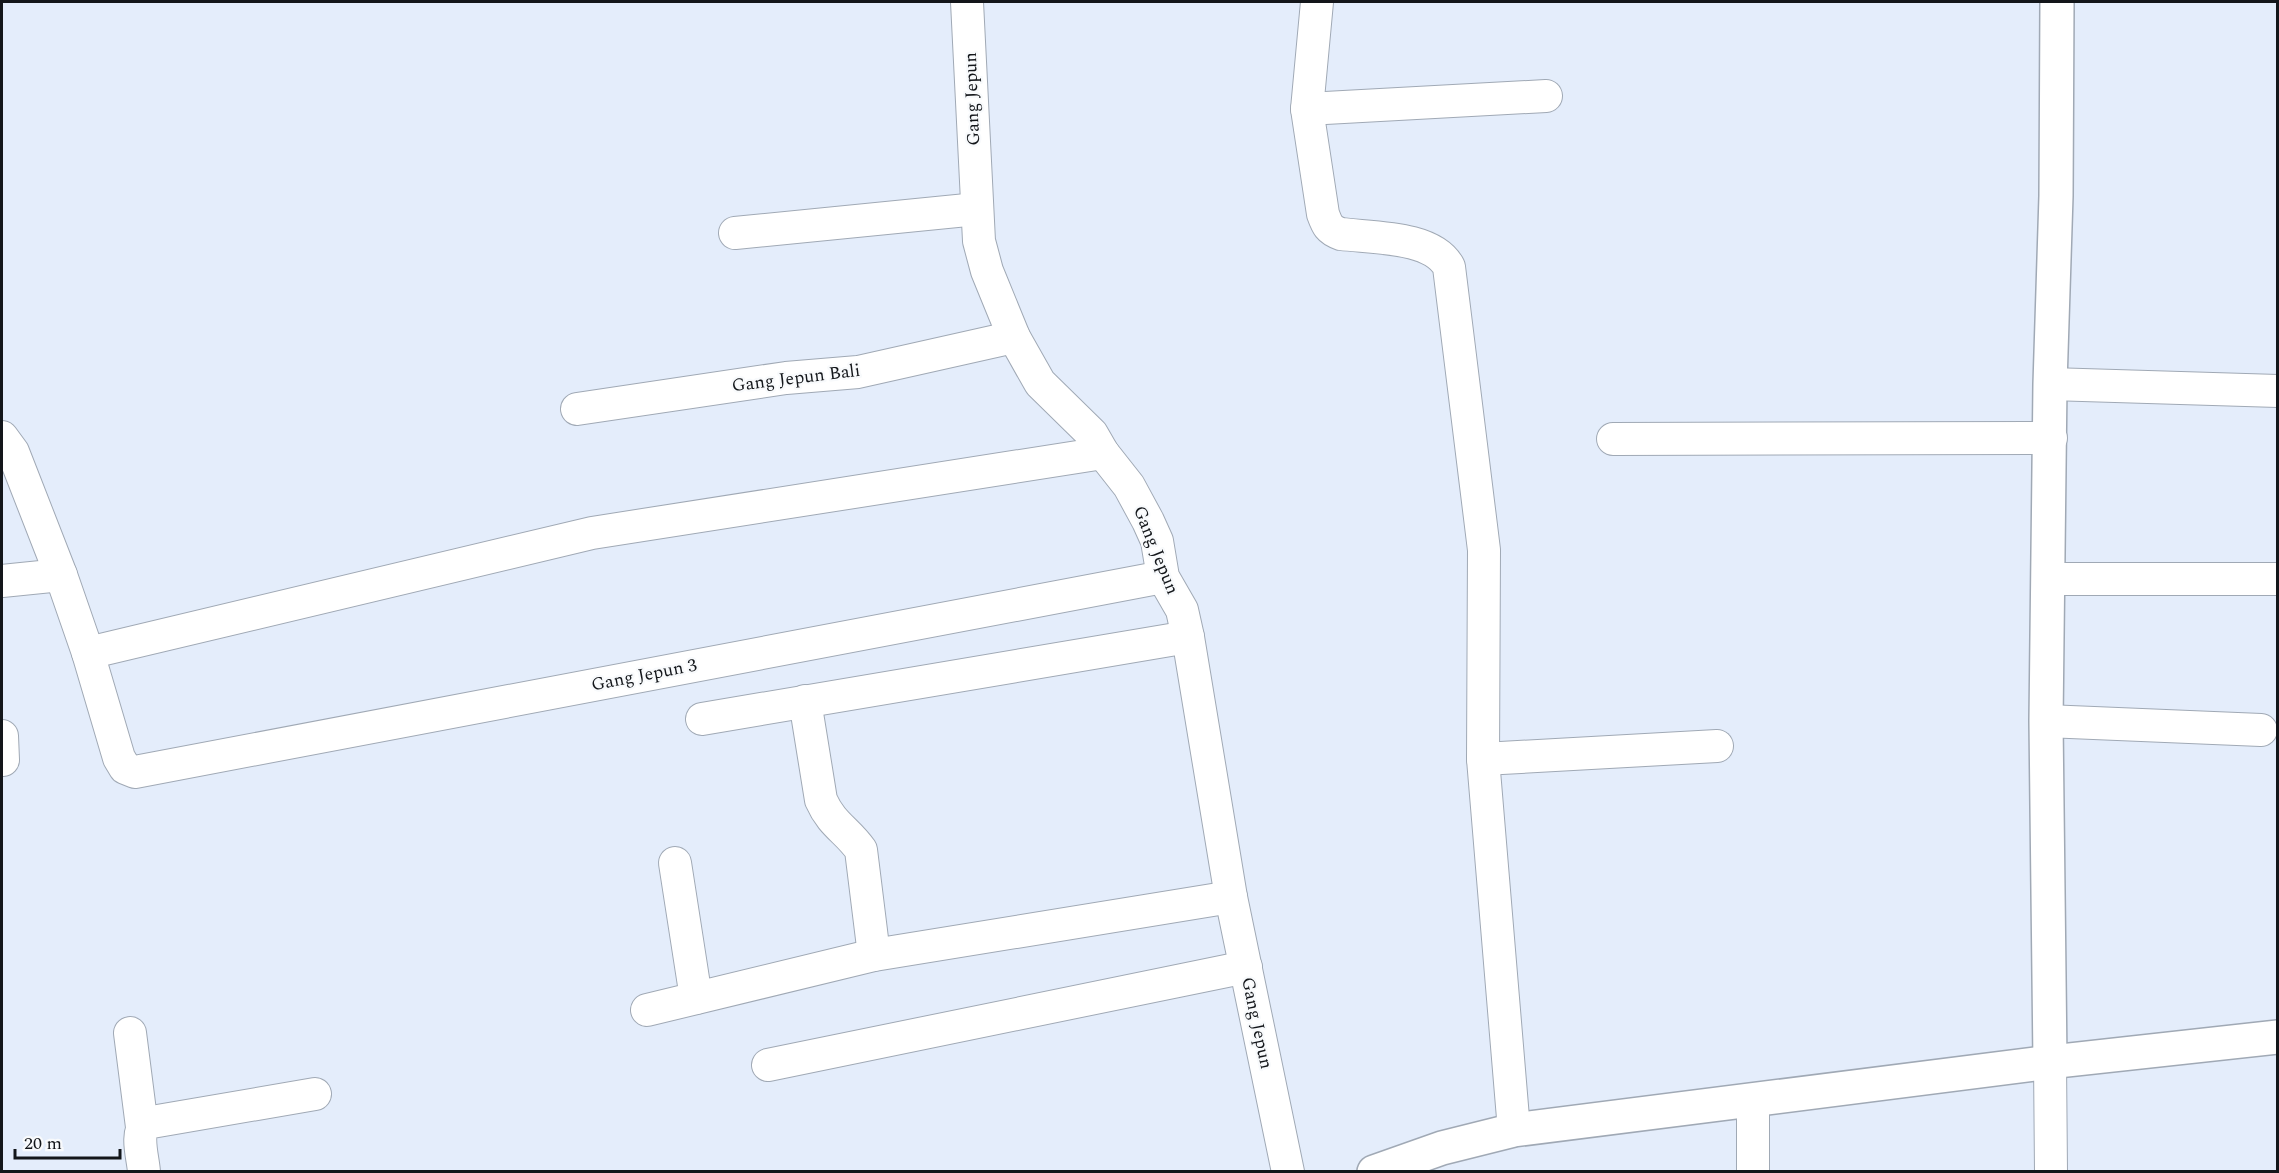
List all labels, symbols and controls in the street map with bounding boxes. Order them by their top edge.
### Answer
street label: Gang Jepun [957,52,987,146]
street label: Gang Jepun Bali [730,357,862,399]
street label: Gang Jepun [1126,502,1186,598]
street label: Gang Jepun 3 [589,652,699,698]
street label: Gang Jepun [1234,974,1280,1072]
scale bar [15,1122,120,1160]
text: 20 m [24,1130,62,1157]

